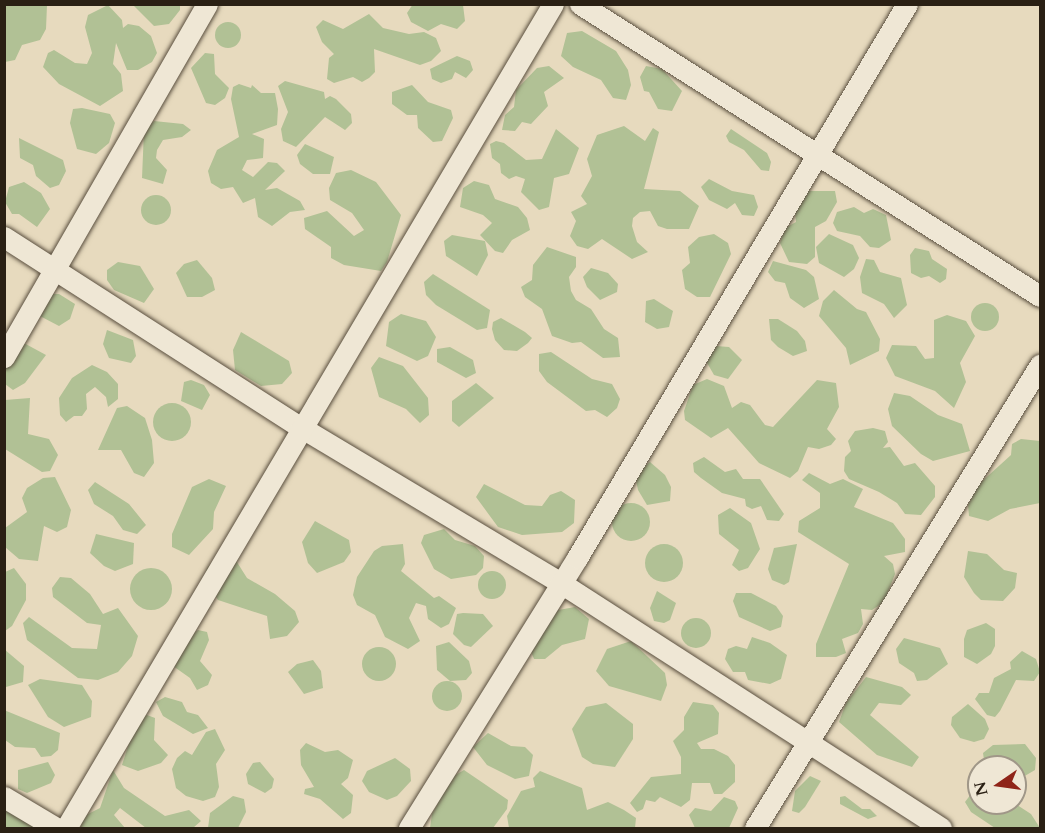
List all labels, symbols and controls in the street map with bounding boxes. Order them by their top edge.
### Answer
north arrow [967,755,1027,815]
text: N [969,779,994,798]

